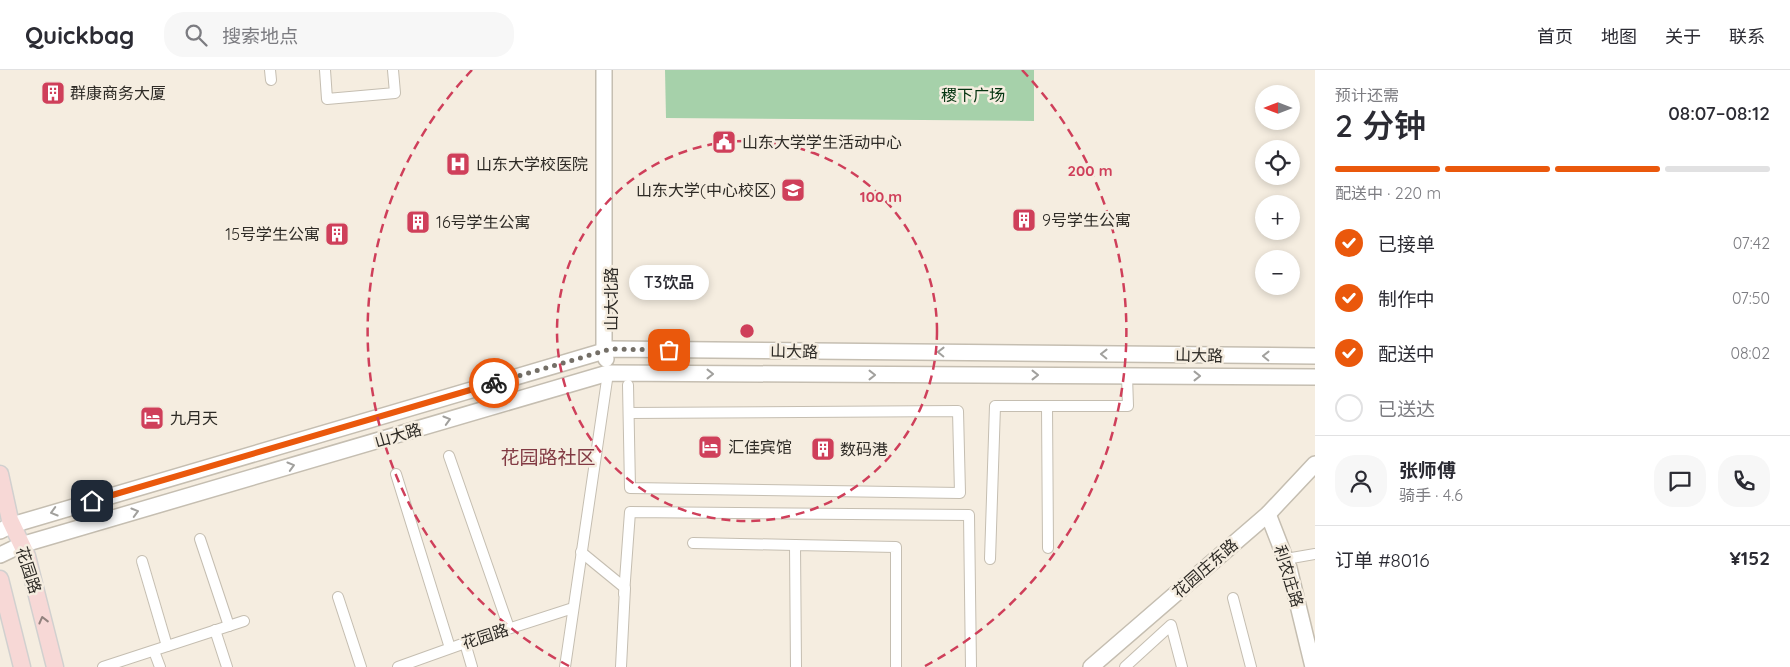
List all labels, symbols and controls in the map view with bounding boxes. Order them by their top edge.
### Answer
search box [164,12,514,57]
text: Quickbag [25,20,134,50]
icon: search [182,21,210,49]
text: 搜索地点 [222,24,298,48]
text: 首页 [1537,25,1573,48]
text: 地图 [1601,25,1637,48]
text: 关于 [1665,25,1701,48]
text: 联系 [1729,25,1765,48]
building icon: 群康商务大厦 [40,80,66,106]
place label: 群康商务大厦 [70,83,166,103]
park label: 稷下广场 [941,85,1005,105]
north arrow [1255,85,1300,130]
map controls [1255,85,1300,295]
text: 预计还需 [1335,85,1399,105]
text: 08:07–08:12 [1668,101,1770,125]
text: 2 分钟 [1335,105,1426,145]
public building icon: 山东大学学生活动中心 [711,129,737,155]
place label: 山东大学学生活动中心 [742,132,902,152]
button: locate [1255,140,1300,185]
hospital icon: 山东大学校医院 [445,151,471,177]
place label: 山东大学校医院 [476,154,588,174]
text: 200 m [1068,161,1113,180]
school or university icon: 山东大学(中心校区) [780,177,806,203]
place label: 山东大学(中心校区) [636,180,776,200]
text: 配送中 · 220 m [1335,183,1441,203]
text: 100 m [860,187,902,206]
button: + [1255,195,1300,240]
building icon: 9号学生公寓 [1011,207,1037,233]
building icon: 16号学生公寓 [405,209,431,235]
place label: 9号学生公寓 [1042,210,1131,230]
place label: 16号学生公寓 [436,212,531,232]
building icon: 15号学生公寓 [324,221,350,247]
place label: 15号学生公寓 [225,224,320,244]
icon: check [1335,229,1363,257]
text: 已接单 [1378,232,1435,256]
text: 07:42 [1733,233,1770,253]
button: − [1255,250,1300,295]
callout: T3饮品 [629,265,709,300]
street label: 山大北路 [601,267,621,331]
text: T3饮品 [644,272,694,292]
icon: check [1335,284,1363,312]
text: 制作中 [1378,287,1435,311]
text: 07:50 [1732,288,1770,308]
centre of rings [738,322,756,340]
pin [648,329,690,371]
icon: bag [655,336,683,364]
icon: check [1335,339,1363,367]
street label: 山大路 [770,341,818,361]
text: 配送中 [1378,342,1435,366]
text: 08:02 [1730,343,1770,363]
street label: 山大路 [1175,345,1223,365]
one-way arrow [937,347,945,358]
one-way arrow [1100,349,1108,359]
one-way arrow [1262,350,1270,361]
courier [469,358,519,408]
icon: bike [480,369,508,397]
one-way arrow [706,369,714,379]
one-way arrow [868,370,876,380]
one-way arrow [1031,370,1039,381]
one-way arrow [1194,371,1201,381]
text: 已送达 [1378,397,1435,421]
hotel icon: 九月天 [139,405,165,431]
place label: 九月天 [170,408,218,428]
one-way arrow [443,416,451,426]
street label: 山大路 [372,419,424,451]
hotel icon: 汇佳宾馆 [697,434,723,460]
building icon: 数码港 [810,436,836,462]
place label: 汇佳宾馆 [728,437,792,457]
place label: 数码港 [840,439,888,459]
district label: 花园路社区 [500,445,596,469]
button: person [1335,455,1387,507]
button: chat [1654,455,1706,507]
button: phone [1718,455,1770,507]
text: 张师傅 [1399,458,1456,482]
one-way arrow [287,462,295,472]
pin [71,480,113,522]
text: 骑手 · 4.6 [1399,485,1463,505]
icon: home [78,487,106,515]
one-way arrow [50,507,58,517]
one-way arrow [131,507,139,517]
street label: 花园庄东路 [1168,534,1242,602]
street label: 利农庄路 [1270,542,1308,610]
street label: 花园路 [12,544,46,596]
text: ¥152 [1730,546,1770,570]
text: 订单 #8016 [1335,548,1429,572]
one-way arrow [38,615,49,624]
street label: 花园路 [459,619,511,653]

